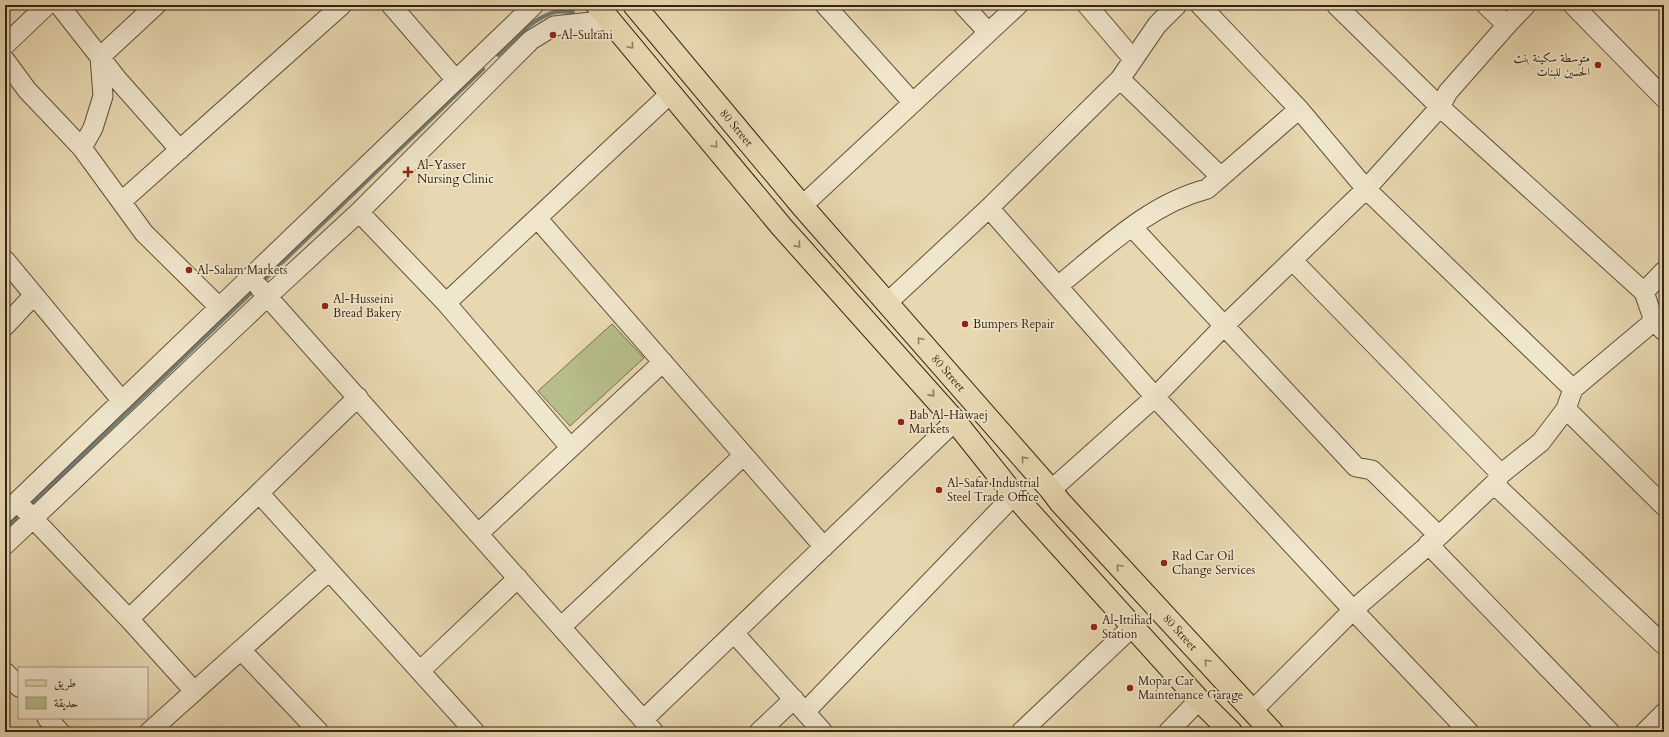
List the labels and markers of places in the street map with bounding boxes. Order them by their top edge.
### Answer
place label: Al-Sultani [561,27,613,43]
marker: Al-Sultani [548,30,558,40]
place label: متوسطة سكينة بنت الحسين للبنات [1513,50,1590,80]
marker: متوسطة سكينة بنت الحسين للبنات [1593,60,1603,70]
place label: Al-Yasser Nursing Clinic [417,157,494,187]
marker: Al-Yasser Nursing Clinic [402,166,414,178]
place label: Al-Salam Markets [197,262,287,278]
marker: Al-Salam Markets [184,265,194,275]
place label: Al-Husseini Bread Bakery [333,291,402,321]
marker: Al-Husseini Bread Bakery [320,301,330,311]
place label: Bumpers Repair [973,316,1055,332]
marker: Bumpers Repair [960,319,970,329]
place label: Bab Al-Hawaej Markets [909,407,988,437]
marker: Bab Al-Hawaej Markets [896,417,906,427]
place label: Al-Safar Industrial Steel Trade Office [947,475,1039,505]
marker: Al-Safar Industrial Steel Trade Office [934,485,944,495]
place label: Rad Car Oil Change Services [1172,548,1255,578]
marker: Rad Car Oil Change Services [1159,558,1169,568]
place label: Al-Ittihad Station [1102,612,1153,642]
marker: Al-Ittihad Station [1089,622,1099,632]
place label: Mopar Car Maintenance Garage [1138,673,1243,703]
marker: Mopar Car Maintenance Garage [1125,683,1135,693]

